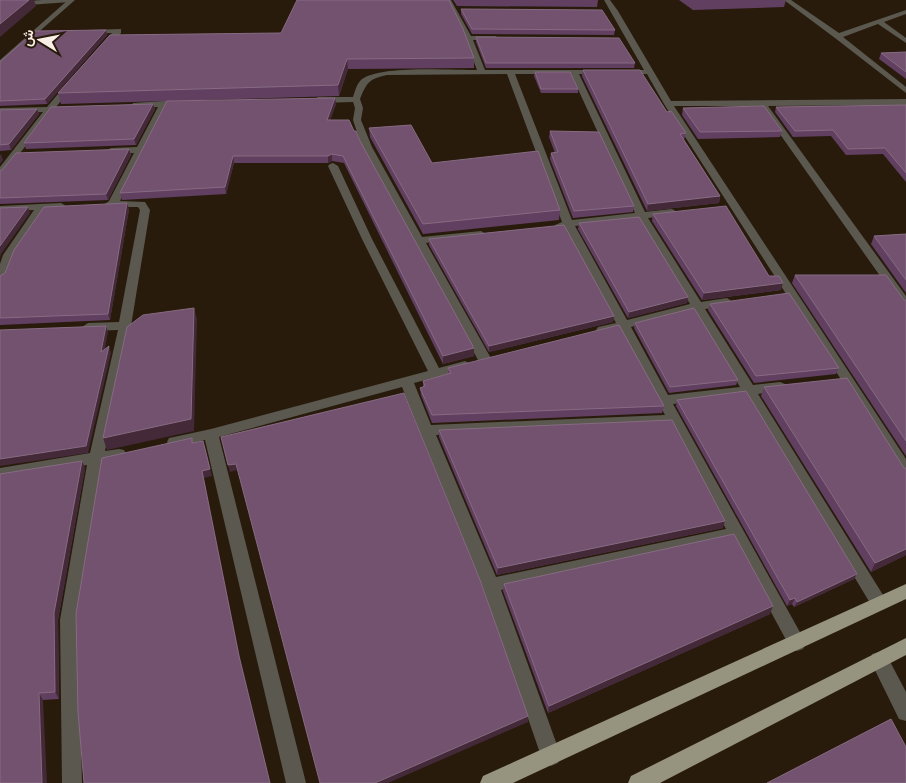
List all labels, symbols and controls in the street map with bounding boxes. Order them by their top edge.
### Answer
north arrow [15,15,65,65]
text: ش [17,28,38,48]

